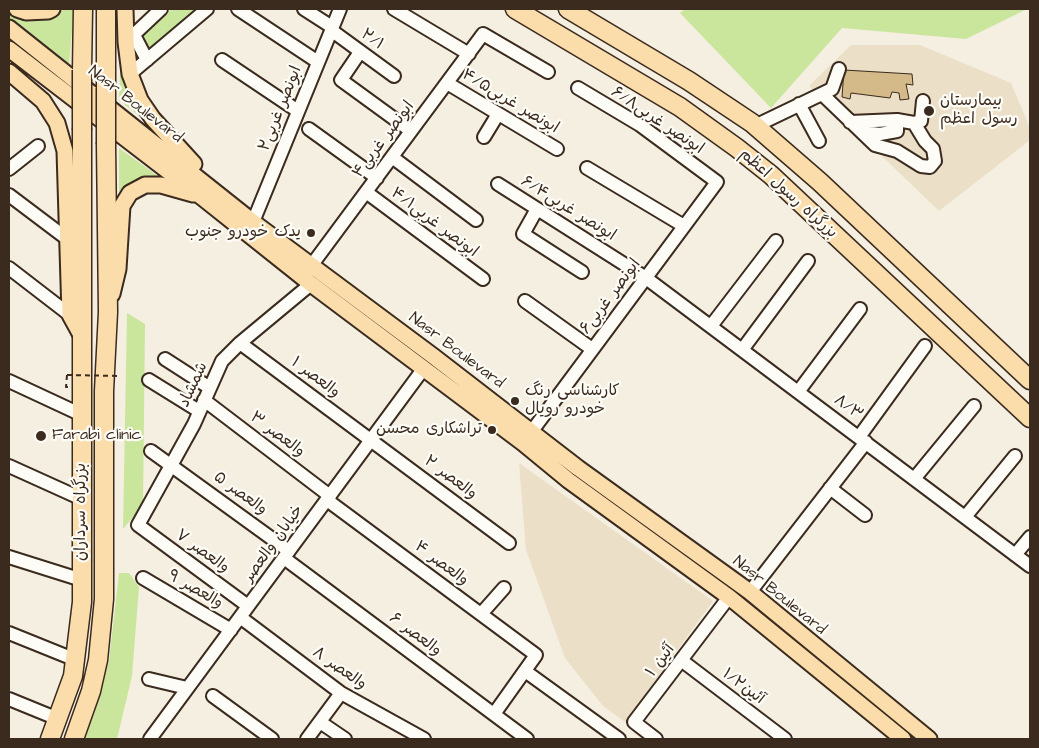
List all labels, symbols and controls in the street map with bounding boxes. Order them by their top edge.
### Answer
street label: ۲/۱ [357,25,387,55]
street label: Nasr Boulevard [84,62,186,148]
street label: ۲ابونصر غربی [255,64,307,154]
street label: ۴/۵ابونصر غربی [458,66,562,138]
street label: ۶/۸ابونصر غربی [607,83,707,159]
place label: بیمارستان رسول اعظم [940,92,1018,130]
street label: ۴ابونصر غربی [349,98,419,182]
marker: بیمارستان رسول اعظم [922,104,936,118]
street label: بزرگراه رسول اعظم [735,145,841,243]
street label: ۶/۴ابونصر غربی [517,172,619,246]
street label: ۴/۱ابونصر غربی [386,184,482,262]
place label: یدک خودرو جنوب [185,223,301,243]
marker: یدک خودرو جنوب [305,227,317,239]
street label: ۶ابونصر غربی [577,256,645,338]
street label: Nasr Boulevard [404,309,508,393]
street label: والعصر ۱ [287,353,343,403]
street label: شمشاد [175,359,213,411]
place label: کارشناسی رنگ خودرو رویال [525,382,620,420]
street label: ۸/۳ [830,391,866,425]
marker: کارشناسی رنگ خودرو رویال [509,395,521,407]
street label: والعصر ۳ [246,408,308,462]
place label: تراشکاری محسن [376,420,482,440]
marker: تراشکاری محسن [486,424,498,436]
place label: Farabi clinic [52,426,142,446]
marker: Farabi clinic [34,429,48,443]
street label: والعصر ۲ [420,452,480,504]
street label: بزرگراه سرداران [72,463,92,561]
street label: والعصر ۵ [209,468,271,520]
street label: خیابان والعصر [240,502,308,586]
street label: والعصر ۷ [171,526,233,578]
street label: والعصر ۴ [410,537,472,591]
street label: Nasr Boulevard [728,552,830,640]
street label: والعصر ۹ [164,566,226,614]
street label: والعصر ۶ [385,609,445,661]
street label: آئین ۱ [642,641,680,681]
street label: والعصر ۸ [308,643,370,695]
street label: ۱/۲آئین [718,665,768,709]

